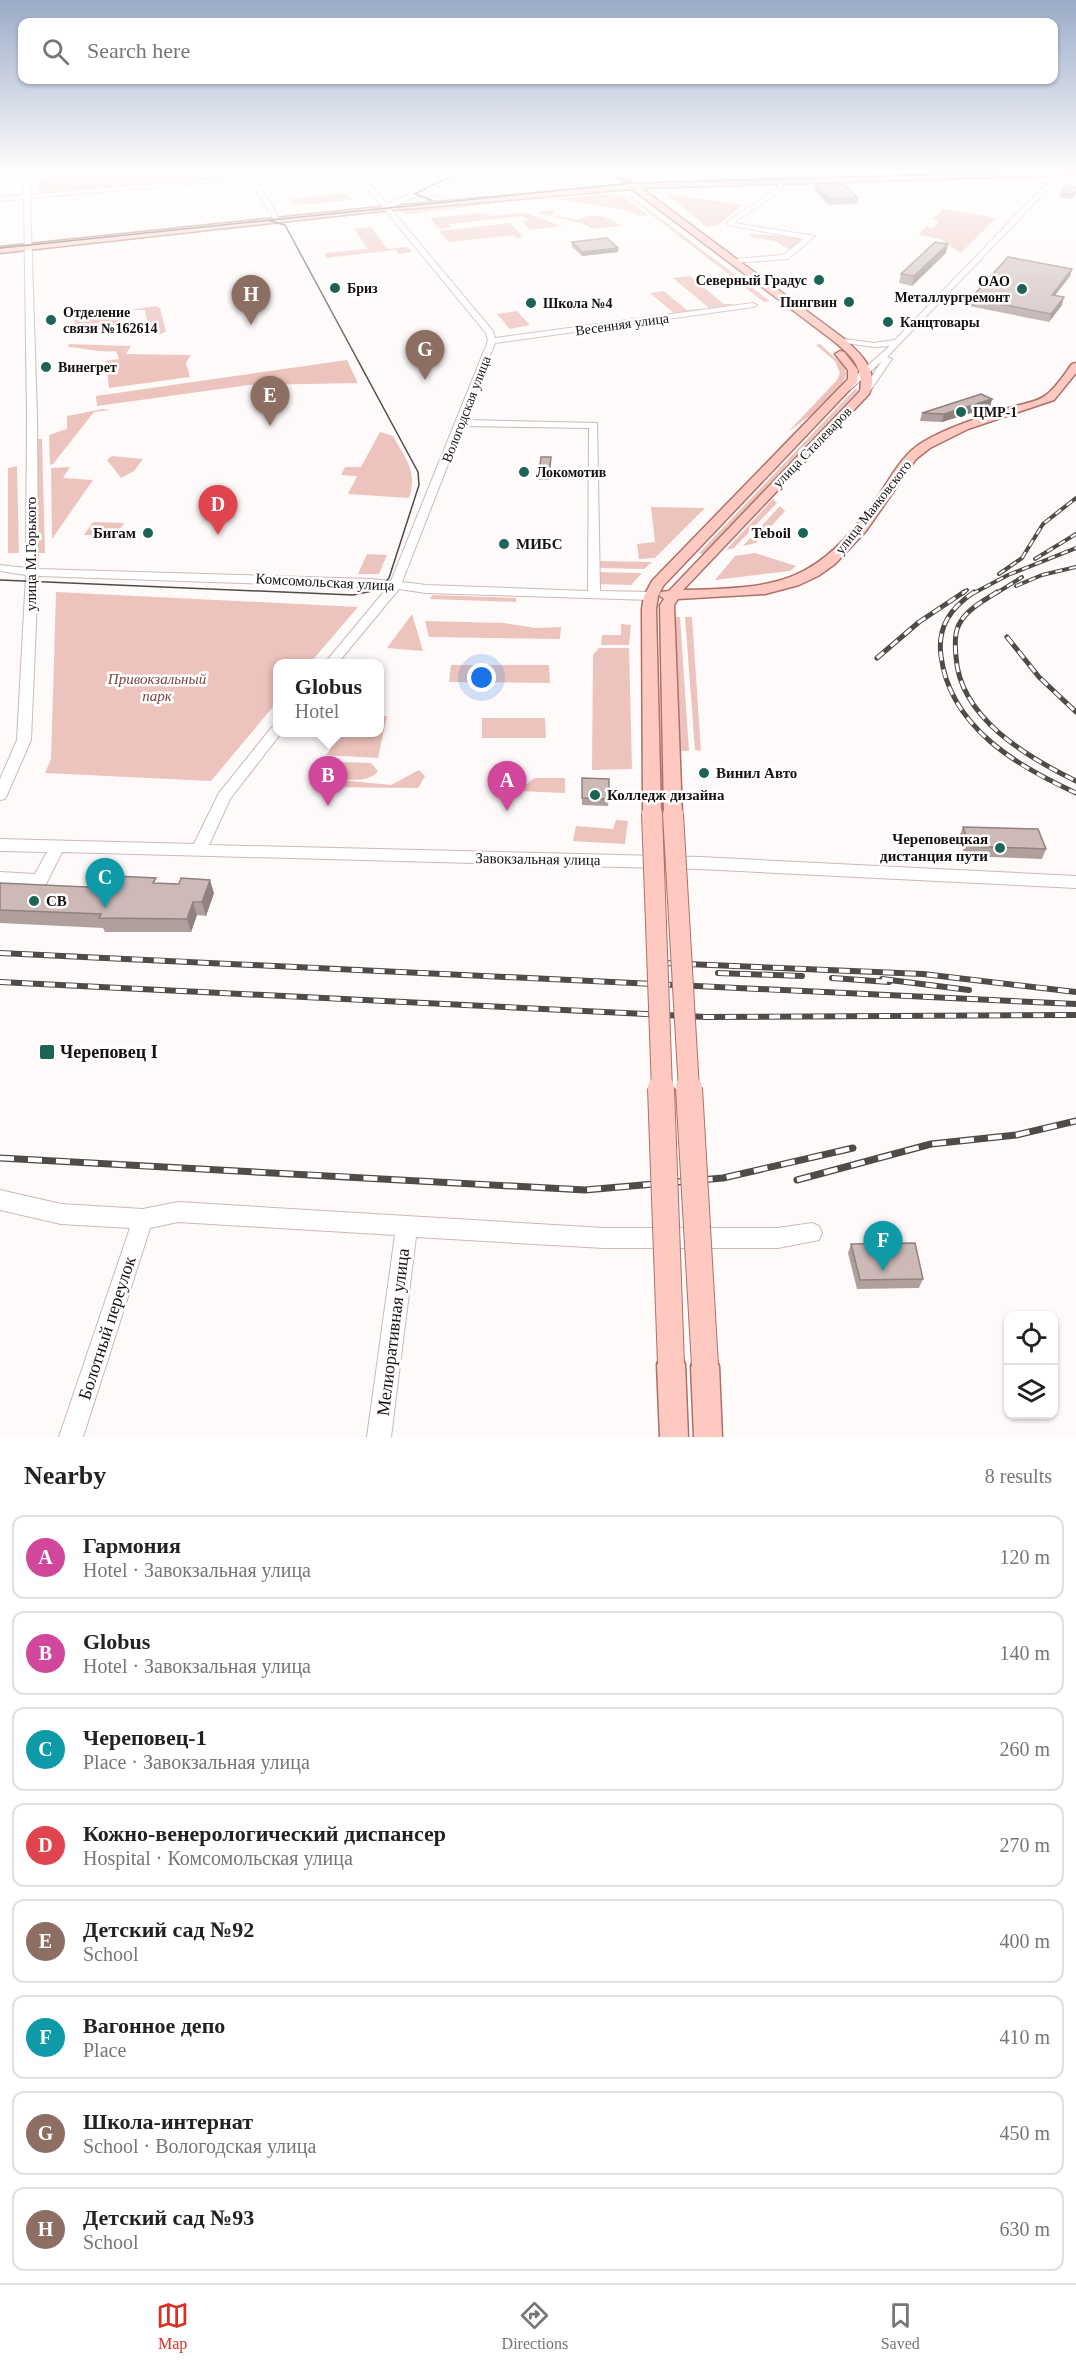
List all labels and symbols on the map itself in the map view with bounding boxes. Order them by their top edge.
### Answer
place label: Северный Градус [696,273,807,288]
marker: Северный Градус [812,273,826,287]
place label: OAO Металлургремонт [894,274,1010,305]
pin: H [232,276,270,325]
marker: Бриз [328,281,342,295]
place label: Бриз [347,281,378,296]
marker: OAO Металлургремонт [1015,282,1029,296]
place label: Пингвин [780,295,837,310]
marker: Пингвин [842,295,856,309]
marker: Школа №4 [524,296,538,310]
place label: Школа №4 [543,296,613,311]
place label: Отделение связи №162614 [63,305,157,336]
street label: Весенняя улица [574,310,671,338]
marker: Отделение связи №162614 [44,313,58,327]
marker: Канцтовары [881,315,895,329]
place label: Канцтовары [900,315,980,330]
pin: G [406,330,444,380]
street label: Вологодская улица [439,353,494,465]
marker: Винегрет [39,360,53,374]
place label: Винегрет [58,360,117,375]
pin: E [250,376,290,426]
street label: улица Сталеваров [770,404,855,491]
marker: ЦМР-1 [954,405,968,419]
place label: ЦМР-1 [973,405,1017,420]
street label: улица Маяковского [832,458,915,557]
marker: Локомотив [517,465,531,479]
place label: Локомотив [536,465,607,480]
pin: D [198,486,238,535]
street label: улица М.Горького [23,497,39,611]
place label: Бигам [93,525,136,541]
place label: Teboil [752,525,791,541]
marker: Бигам [141,526,155,540]
marker: Teboil [796,526,810,540]
place label: МИБС [516,536,562,552]
marker: МИБС [497,537,511,551]
street label: Комсомольская улица [255,570,395,594]
your location [467,663,496,692]
park label: Привокзальный парк [107,671,207,704]
pin: B [308,756,348,806]
pin: A [488,762,526,811]
place label: Винил Авто [716,765,797,781]
marker: Винил Авто [697,766,711,780]
place label: Колледж дизайна [607,787,725,803]
marker: Колледж дизайна [588,788,602,802]
place label: Череповецкая дистанция пути [880,831,988,864]
marker: Череповецкая дистанция пути [993,841,1007,855]
street label: Завокзальная улица [475,850,601,868]
pin: C [86,858,124,908]
place label: СВ [46,893,67,909]
marker: СВ [27,894,41,908]
place label: Череповец I [60,1042,158,1062]
marker: Череповец I [38,1043,56,1061]
pin: F [864,1222,902,1271]
street label: Мелиоративная улица [373,1247,413,1417]
street label: Болотный переулок [74,1253,140,1402]

